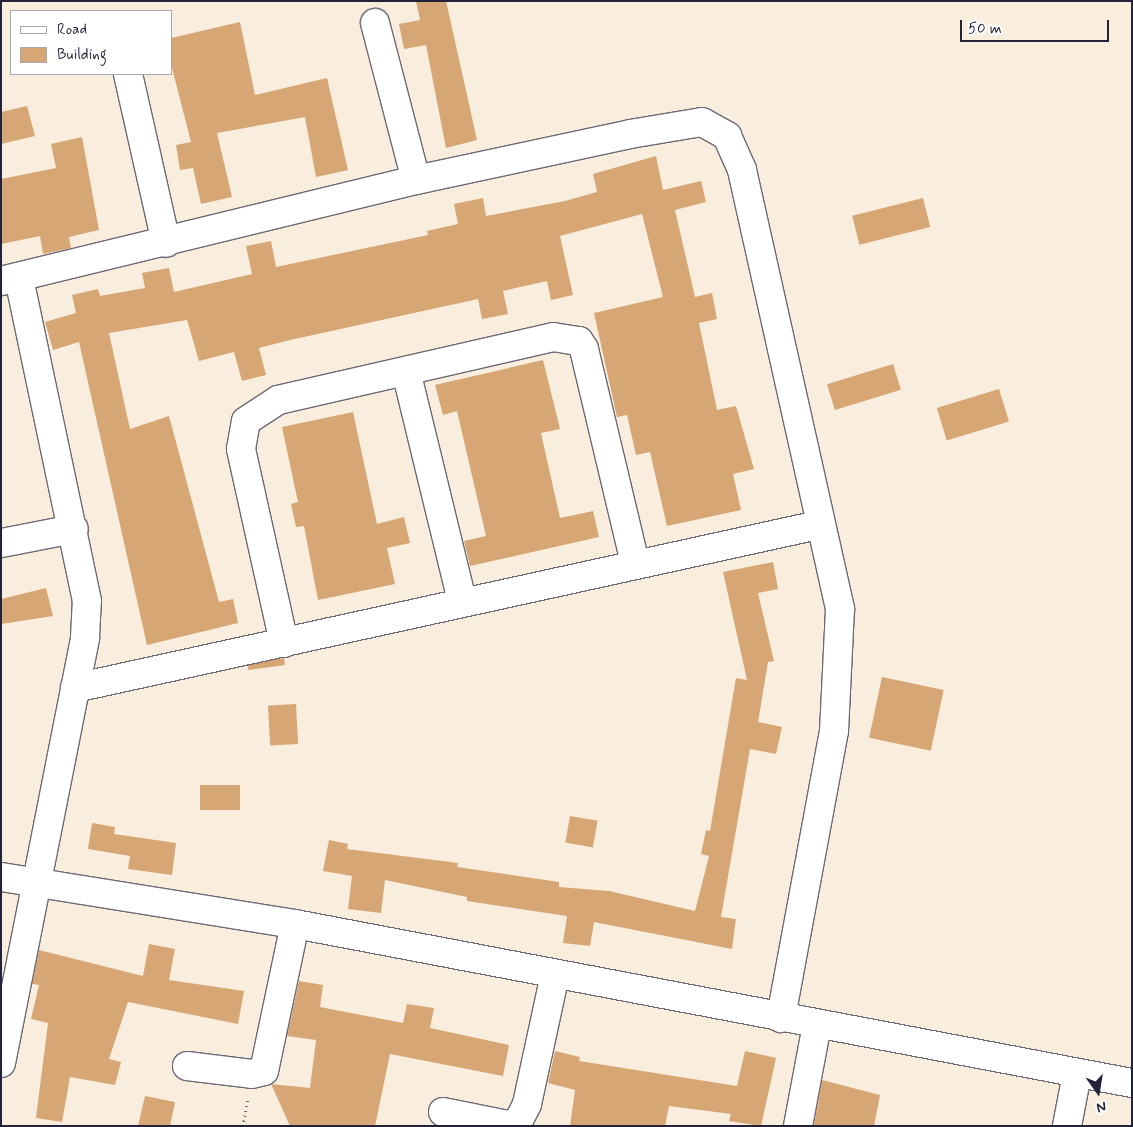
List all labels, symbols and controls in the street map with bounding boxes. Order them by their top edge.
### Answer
legend [10,10,172,75]
scale bar [963,10,1112,42]
text: 50 m [968,19,1002,39]
text: Road [57,20,87,40]
text: Building [57,45,107,65]
north arrow [1073,1067,1123,1117]
text: N [1095,1097,1108,1116]

